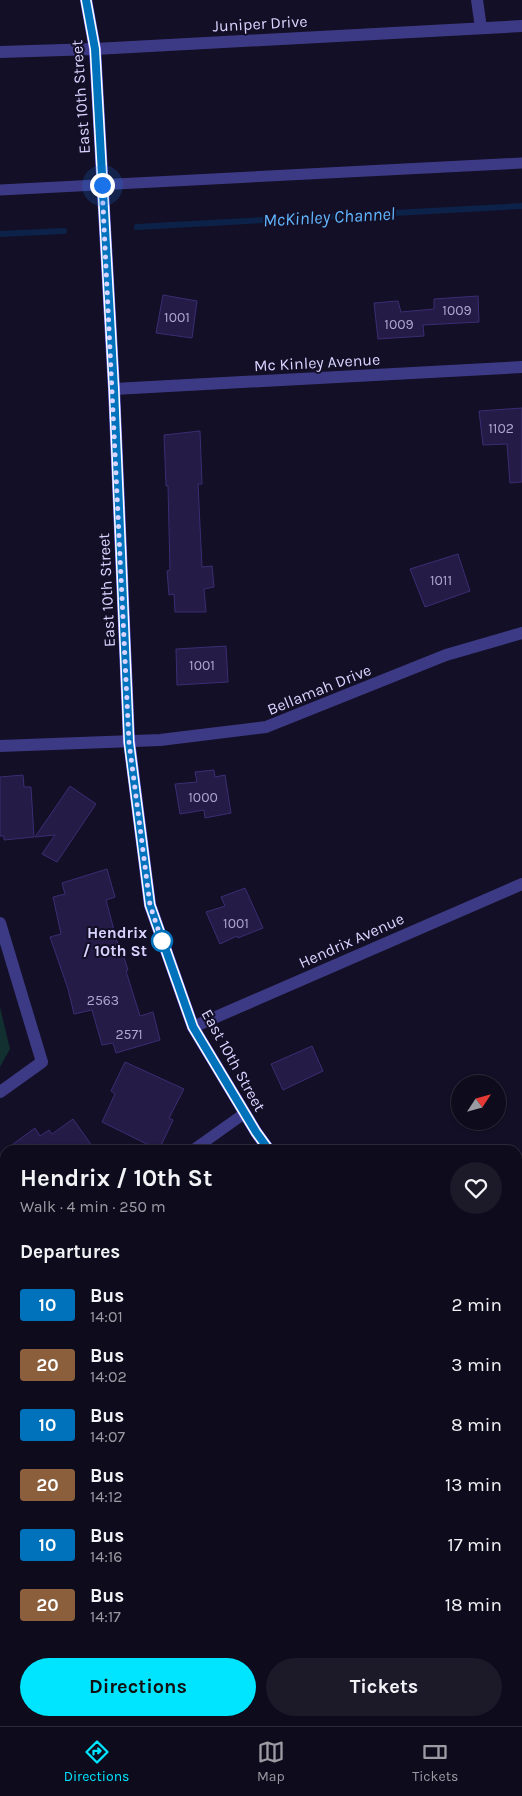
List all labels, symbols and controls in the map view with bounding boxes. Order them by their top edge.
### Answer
street label: Juniper Drive [212,12,308,35]
street label: East 10th Street [67,39,94,155]
your location [90,173,115,198]
water label: McKinley Channel [262,203,396,231]
house number: 1009 [442,302,472,319]
house number: 1001 [164,309,190,326]
house number: 1009 [384,316,414,333]
street label: Mc Kinley Avenue [253,350,381,375]
house number: 1102 [488,420,514,437]
street label: East 10th Street [94,532,119,647]
house number: 1011 [430,572,452,589]
house number: 1001 [189,657,215,674]
street label: Bellamah Drive [264,660,374,719]
house number: 1000 [188,789,218,806]
street label: Hendrix Avenue [296,909,407,972]
house number: 1001 [223,915,249,932]
place label: Hendrix / 10th St [83,923,147,960]
marker: Hendrix / 10th St [151,930,173,952]
house number: 2563 [87,992,119,1009]
street label: East 10th Street [198,1006,270,1115]
house number: 2571 [115,1026,143,1043]
north arrow [451,1075,506,1130]
map controls [451,1075,506,1130]
button: heart [450,1162,502,1214]
text: Hendrix / 10th St [20,1164,212,1192]
text: Walk · 4 min · 250 m [20,1197,166,1216]
text: Departures [20,1241,120,1263]
text: Bus [90,1285,124,1307]
text: 10 [39,1294,56,1316]
text: 2 min [452,1294,502,1316]
text: 14:01 [90,1307,123,1326]
text: Bus [90,1345,124,1367]
text: 20 [36,1354,59,1376]
text: 3 min [451,1354,502,1376]
text: 14:02 [90,1367,127,1386]
text: Bus [90,1405,124,1427]
text: 10 [39,1414,56,1436]
text: 8 min [451,1414,502,1436]
text: 14:07 [90,1427,125,1446]
text: Bus [90,1465,124,1487]
text: 20 [36,1474,59,1496]
text: 13 min [445,1474,502,1496]
text: 14:12 [90,1487,122,1506]
text: Bus [90,1525,124,1547]
text: 10 [39,1534,56,1556]
text: 17 min [447,1534,502,1556]
text: 14:16 [90,1547,122,1566]
text: Bus [90,1585,124,1607]
text: 20 [36,1594,59,1616]
text: 18 min [445,1594,502,1616]
text: 14:17 [90,1607,121,1626]
button: Directions [20,1658,256,1716]
button: Tickets [266,1658,502,1716]
tab: Directions [64,1738,129,1785]
tab: Map [257,1738,285,1785]
tab: Tickets [412,1738,458,1785]

